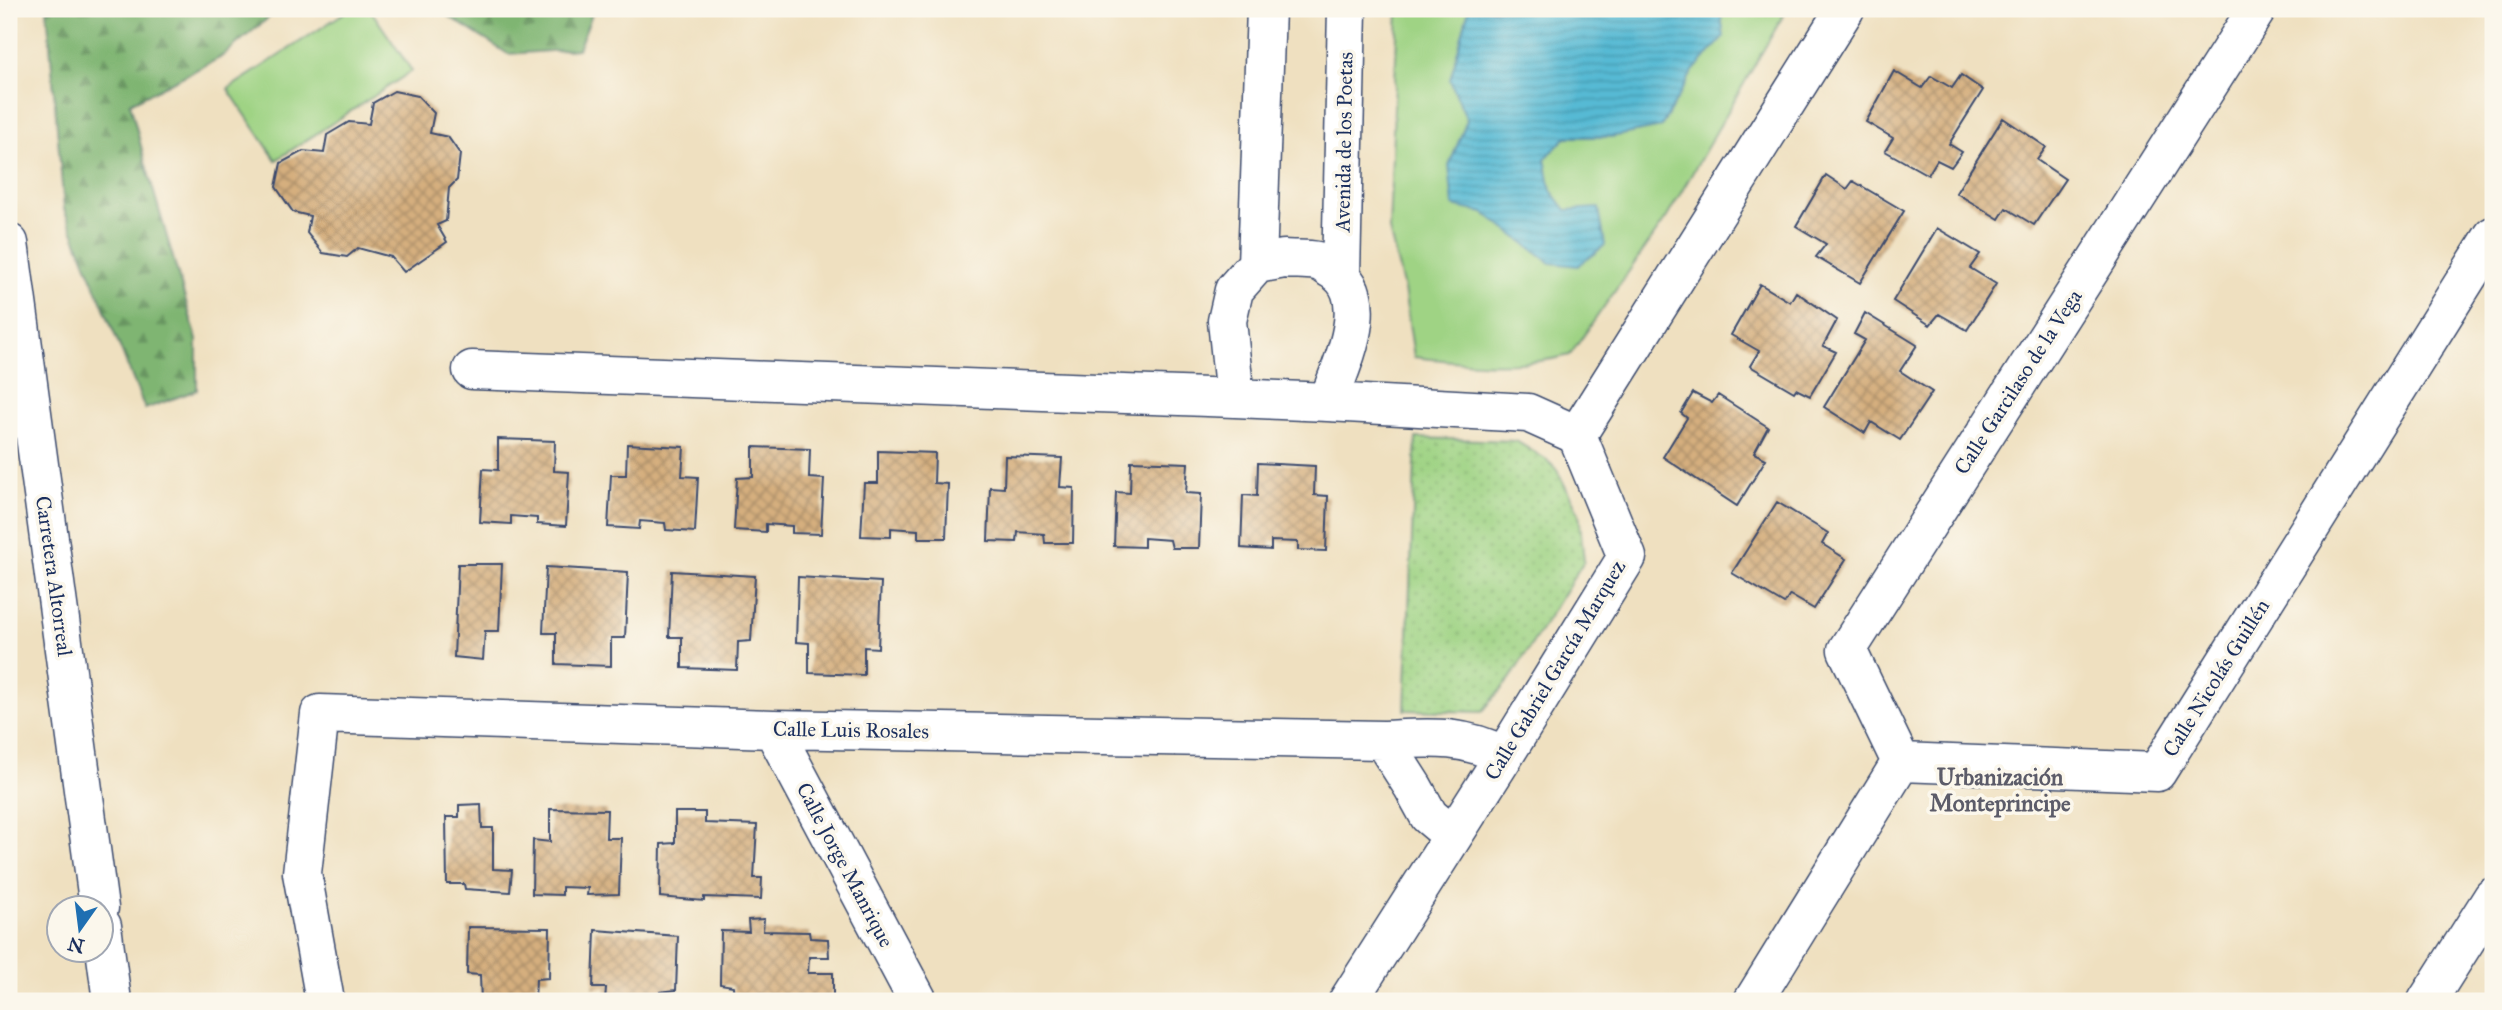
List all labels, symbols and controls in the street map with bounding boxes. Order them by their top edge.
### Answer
street label: Avenida de los Poetas [1329,52,1359,233]
street label: Calle Garcilaso de la Vega [1948,285,2088,479]
street label: Carretera Altorreal [30,494,78,658]
street label: Calle Gabriel García Marquez [1479,555,1631,785]
street label: Calle Nicolás Guillén [2157,594,2275,762]
street label: Calle Luis Rosales [773,716,929,744]
district label: Urbanización Monteprincipe [1929,763,2071,818]
street label: Calle Jorge Manrique [791,778,900,952]
north arrow [46,894,116,964]
text: N [65,932,87,958]

